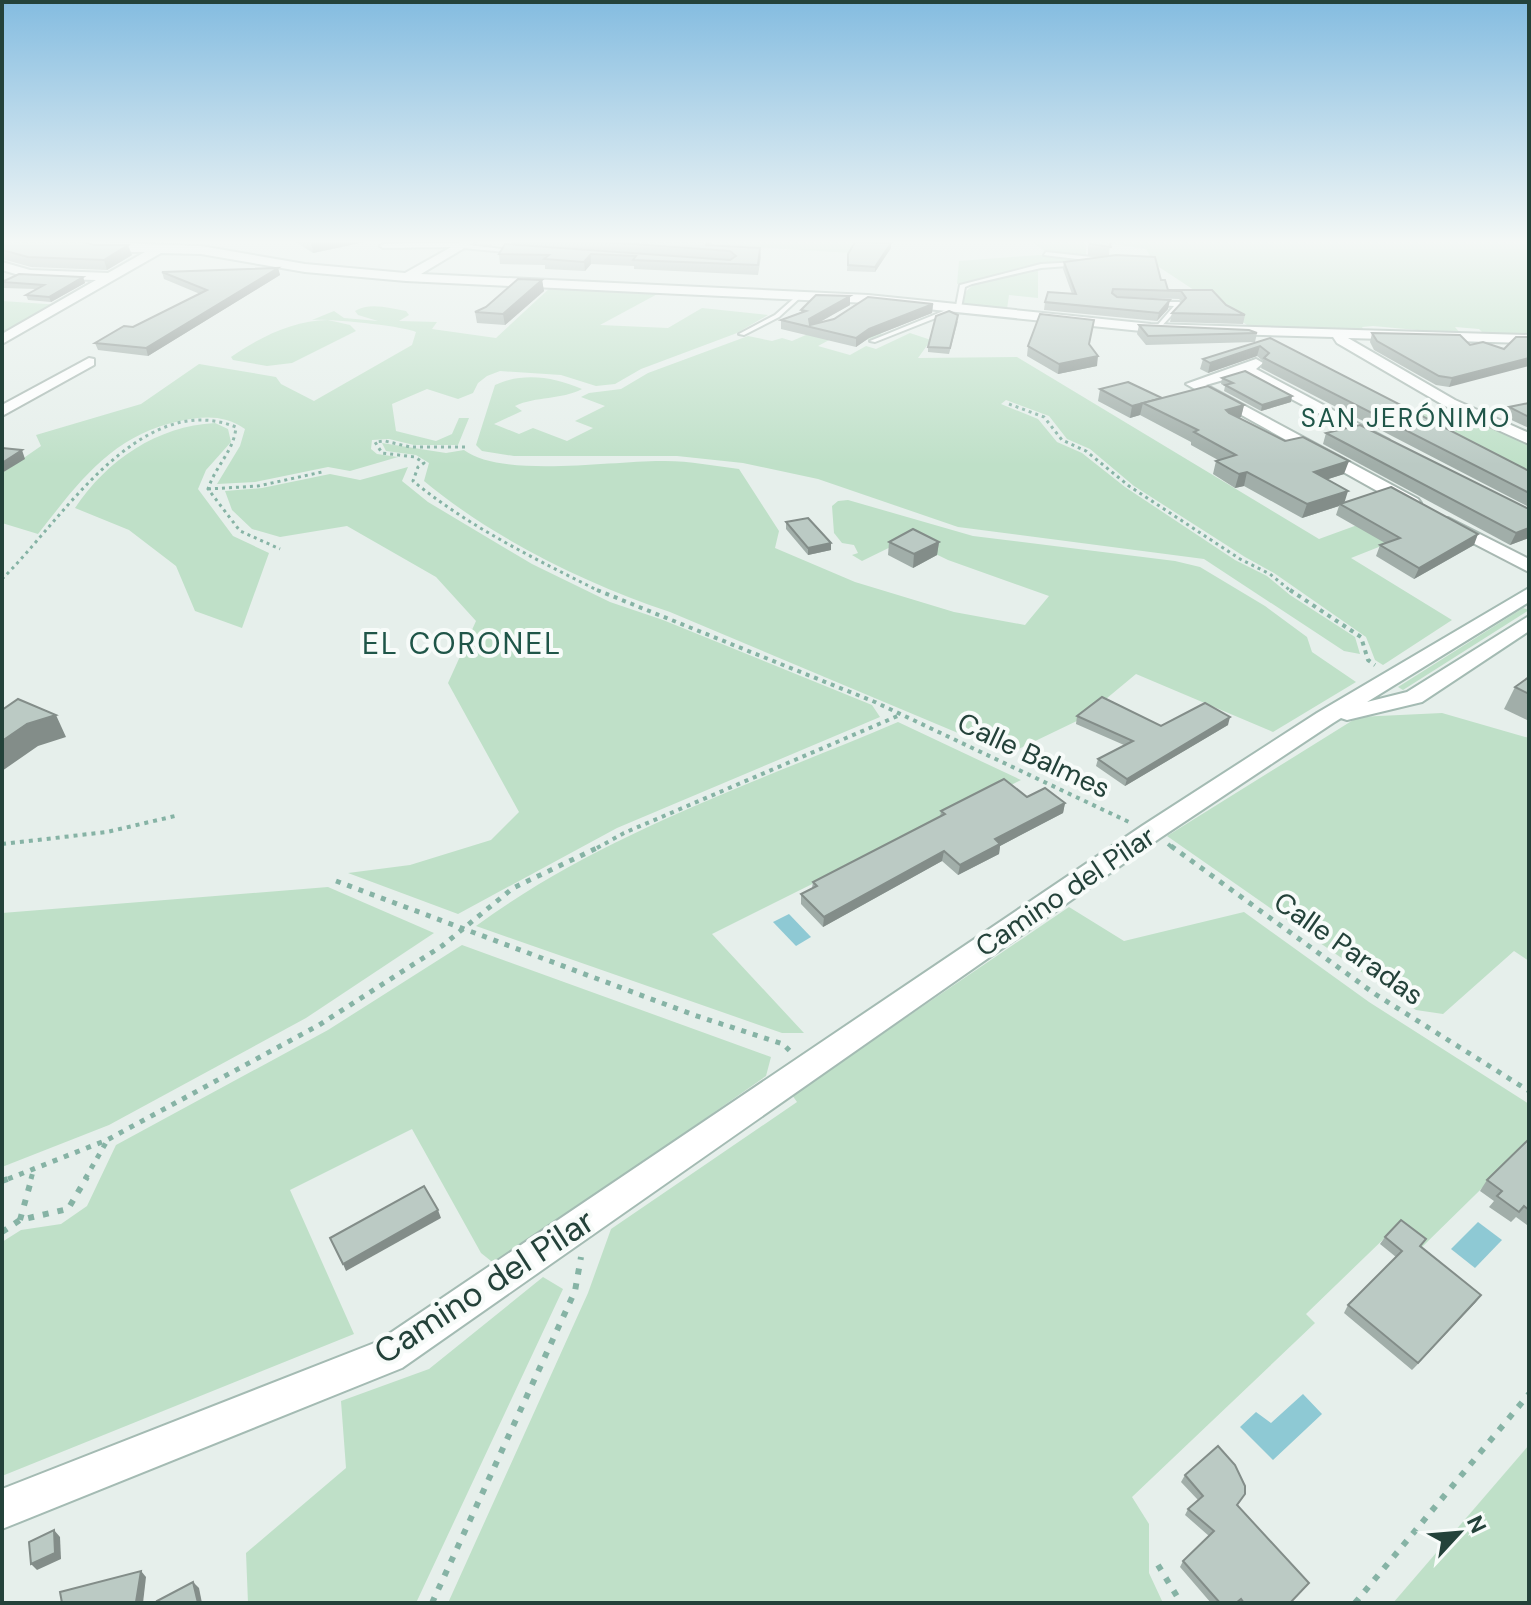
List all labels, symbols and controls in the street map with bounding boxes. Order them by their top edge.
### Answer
district label: SAN JERÓNIMO [1301,401,1511,435]
district label: EL CORONEL [362,624,562,663]
street label: Calle Balmes [951,704,1116,807]
street label: Camino del Pilar [968,818,1162,965]
street label: Calle Paradas [1267,883,1431,1014]
street label: Camino del Pilar [366,1198,603,1374]
north arrow [1419,1493,1499,1573]
text: N [1460,1511,1493,1538]

